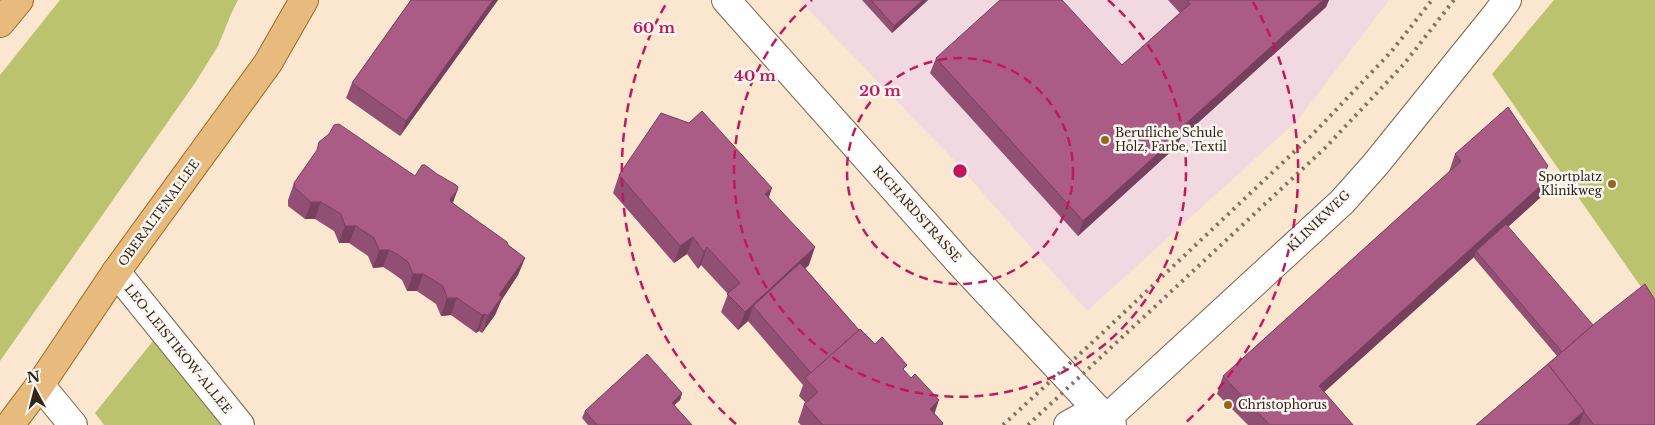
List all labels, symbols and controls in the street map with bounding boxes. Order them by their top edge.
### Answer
text: 60 m [633,18,675,37]
text: 40 m [734,66,776,85]
text: 20 m [859,81,901,100]
place label: Berufliche Schule Holz, Farbe, Textil [1115,125,1227,154]
marker: Berufliche Schule Holz, Farbe, Textil [1099,134,1111,146]
street label: OBERALTENALLEE [115,156,203,269]
street label: RICHARDSTRASSE [870,162,965,265]
centre of rings [951,162,969,180]
place label: Sportplatz Klinikweg [1538,169,1603,198]
marker: Sportplatz Klinikweg [1606,178,1618,190]
street label: KLINIKWEG [1284,187,1354,254]
street label: LEO-LEISTIKOW-ALLEE [122,281,235,417]
north arrow [10,365,60,415]
text: N [26,367,41,387]
place label: Christophorus [1238,397,1327,412]
marker: Christophorus [1222,399,1234,411]

